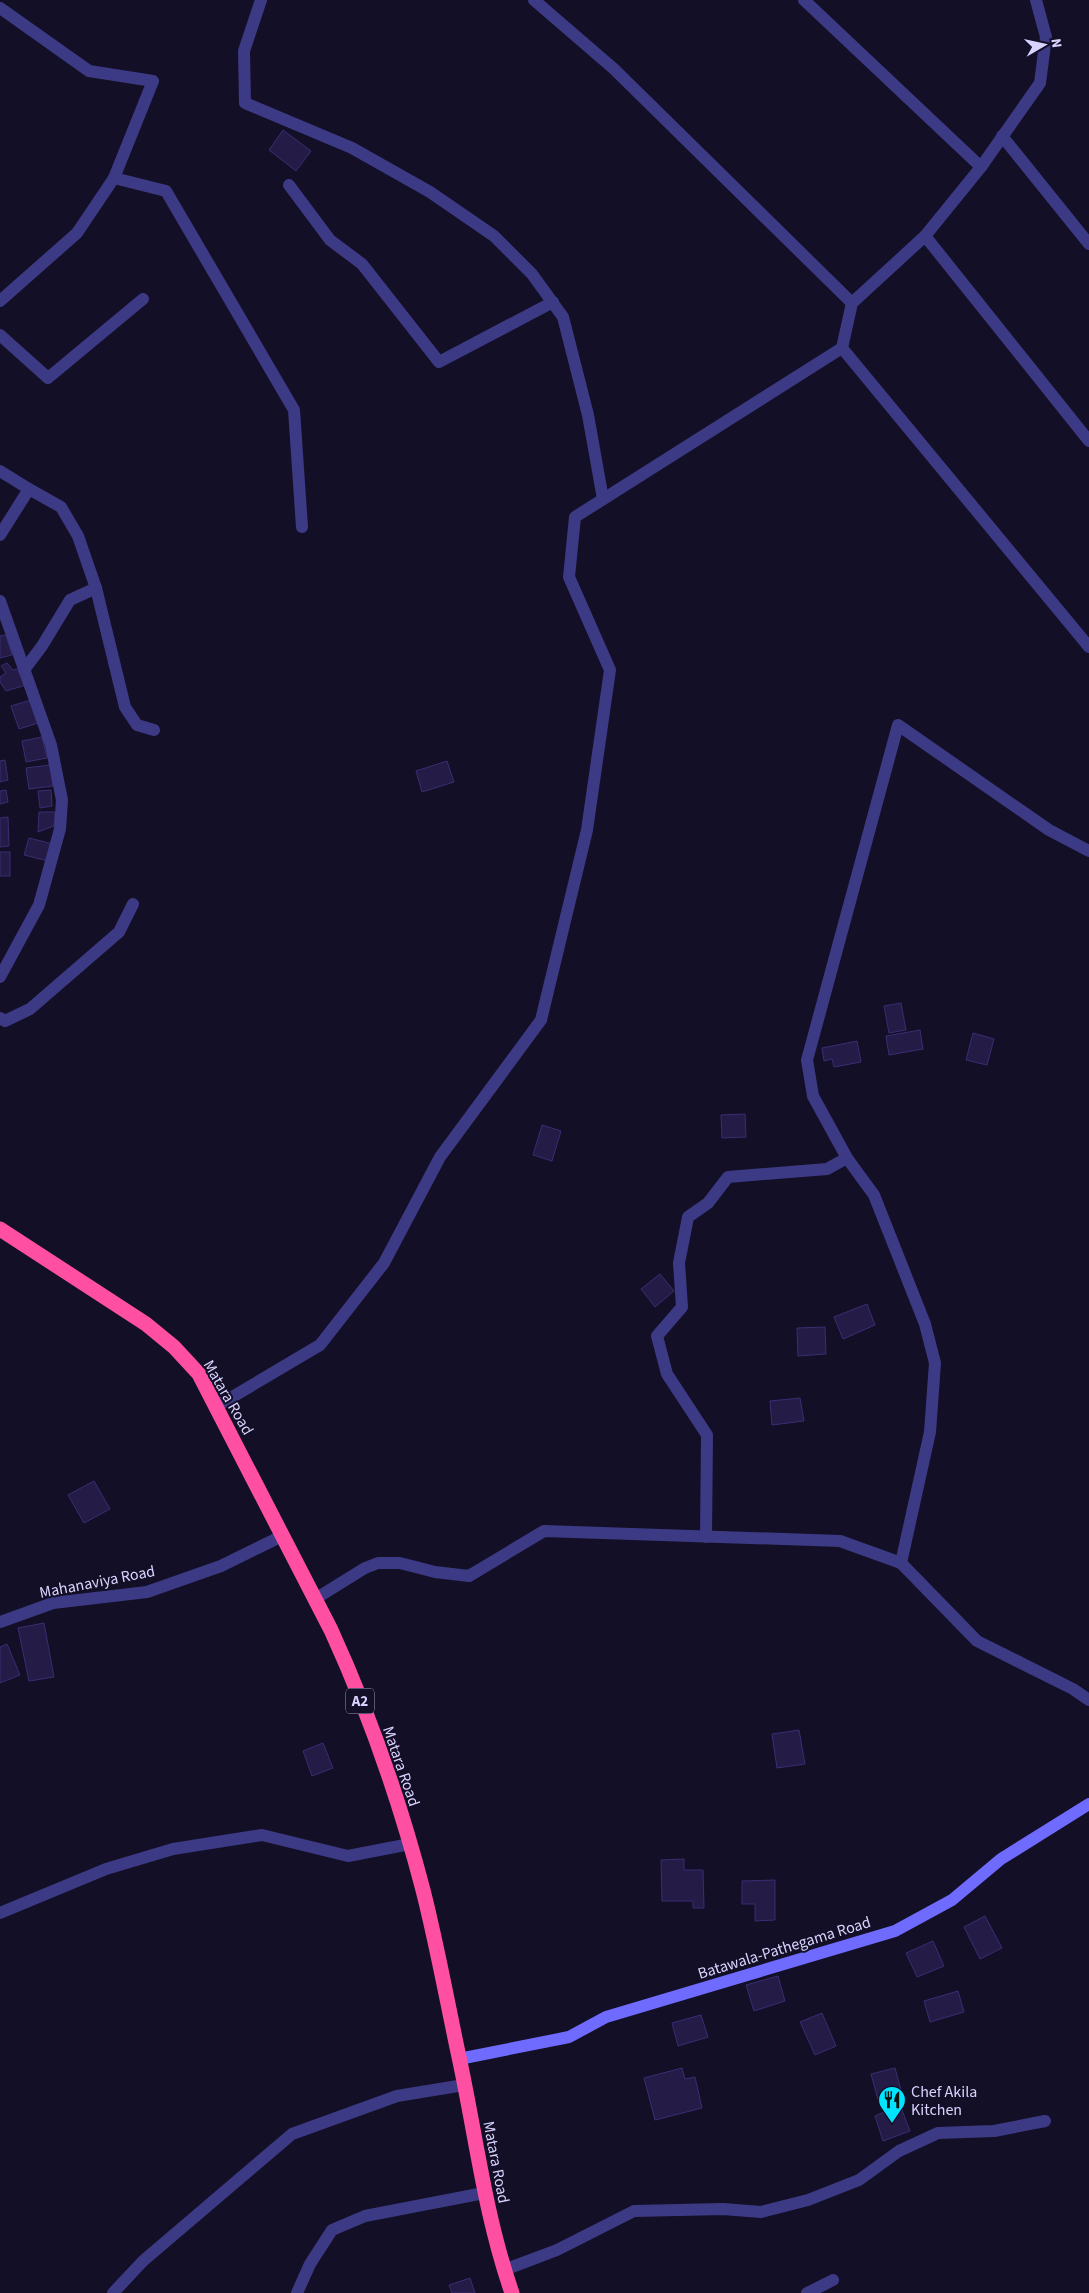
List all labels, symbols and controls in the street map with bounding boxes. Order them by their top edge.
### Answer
north arrow [1019,20,1069,70]
text: N [1045,37,1066,49]
street label: Matara Road [198,1356,259,1439]
street label: Mahanaviya Road [37,1560,157,1604]
road number: A2 [346,1688,374,1714]
street label: Matara Road [377,1723,425,1809]
street label: Batawala-Pathegama Road [695,1911,873,1985]
place label: Chef Akila Kitchen [911,2081,977,2121]
restaurant icon: Chef Akila Kitchen [877,2085,907,2124]
street label: Matara Road [477,2119,515,2205]

